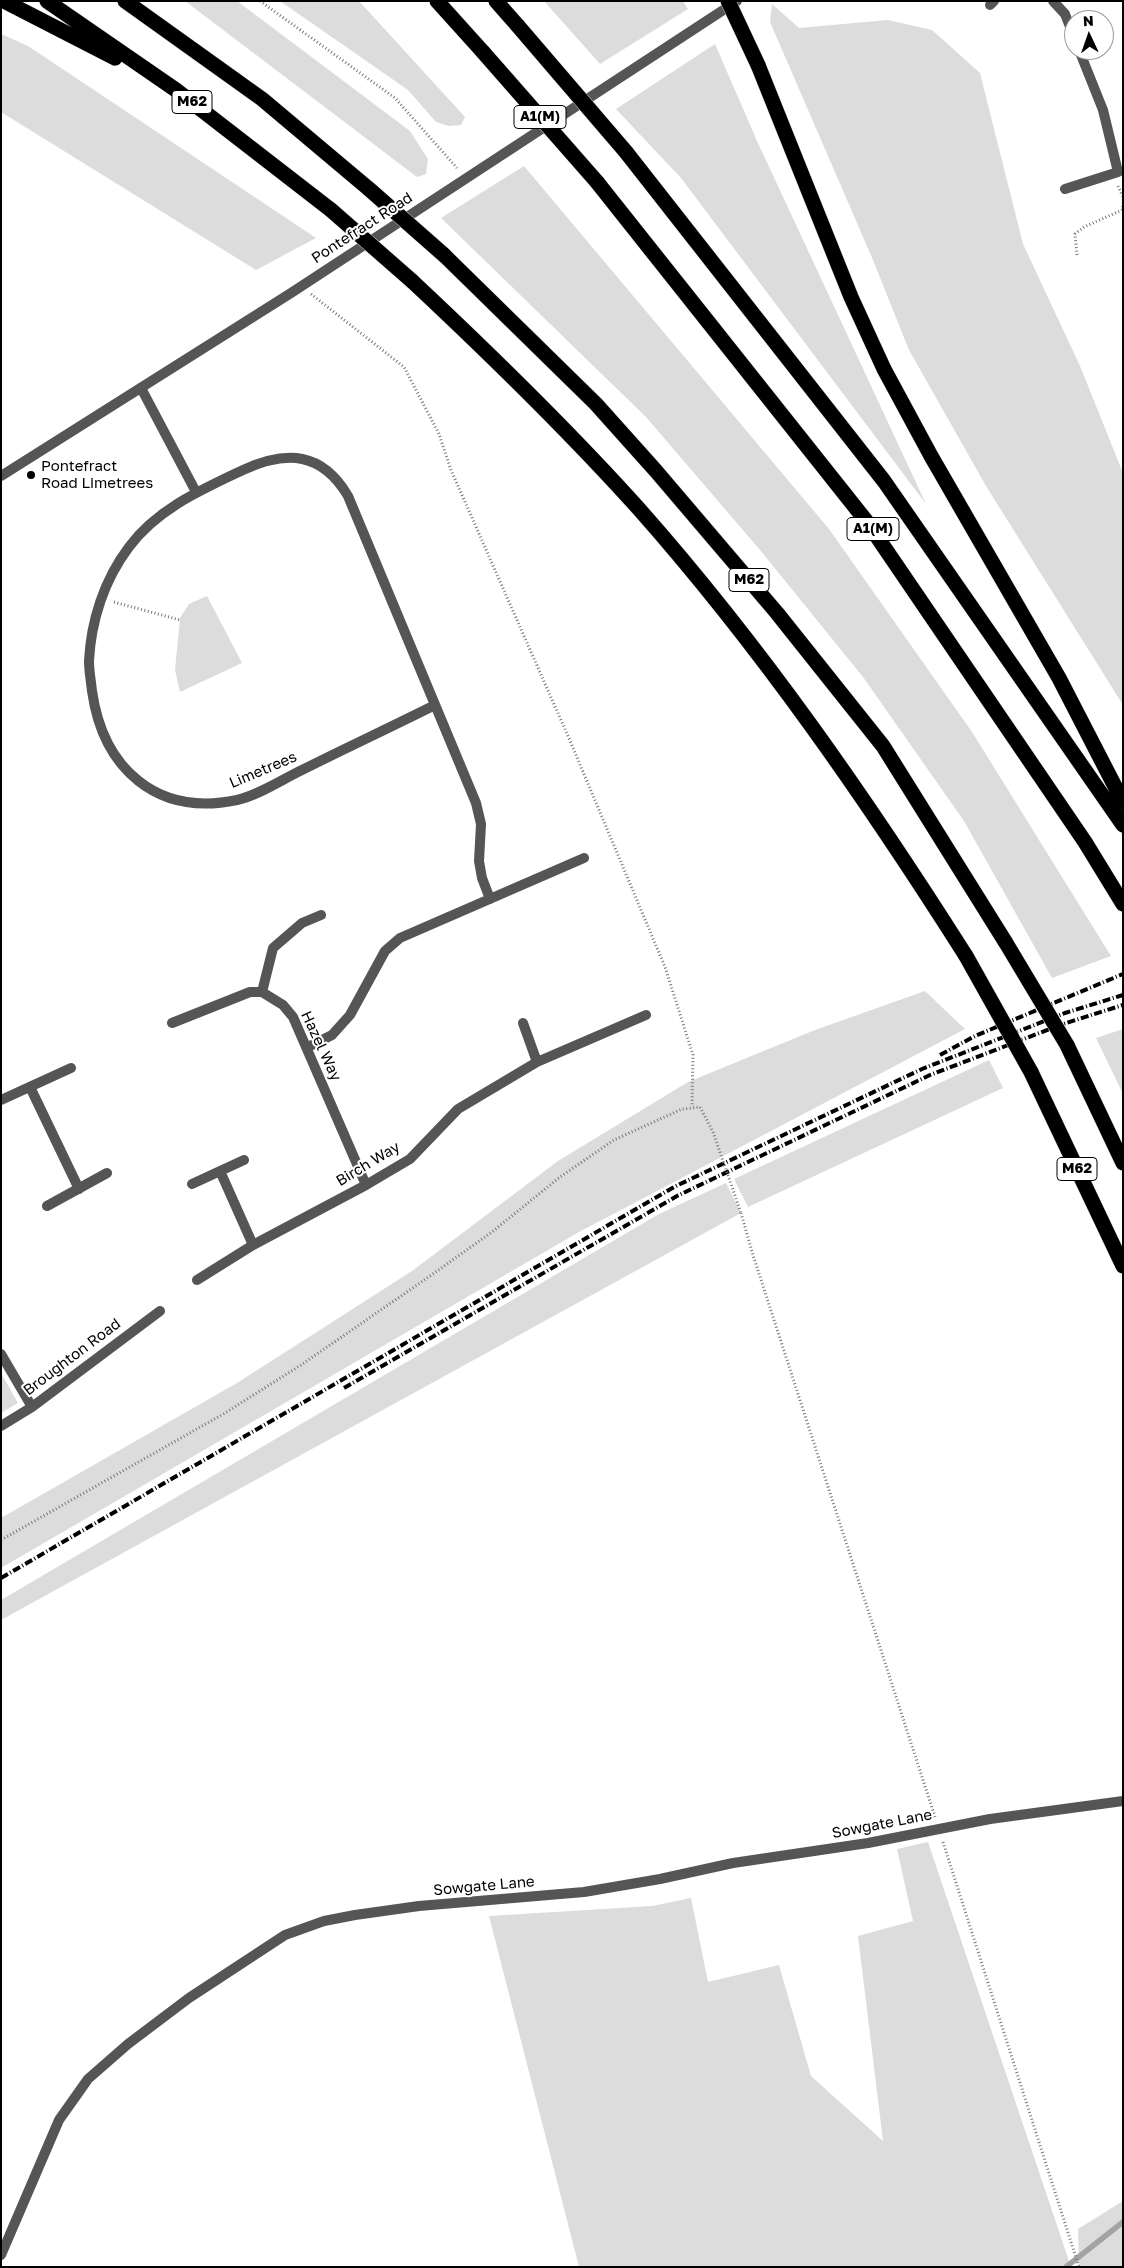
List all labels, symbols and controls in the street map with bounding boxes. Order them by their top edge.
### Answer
north arrow [1064,10,1114,60]
text: N [1082,12,1094,29]
road number: M62 [172,90,212,114]
road number: A1(M) [514,105,566,128]
street label: Pontefract Road [308,189,416,267]
place label: Pontefract Road Limetrees [41,457,153,492]
marker: Pontefract Road Limetrees [25,469,37,481]
road number: A1(M) [847,518,899,540]
road number: M62 [729,568,769,592]
street label: Limetrees [227,748,299,792]
street label: Hazel Way [297,1008,345,1084]
street label: Birch Way [333,1138,403,1190]
road number: M62 [1057,1158,1097,1180]
street label: Broughton Road [20,1315,124,1399]
street label: Sowgate Lane [830,1805,934,1843]
street label: Sowgate Lane [433,1873,535,1899]

